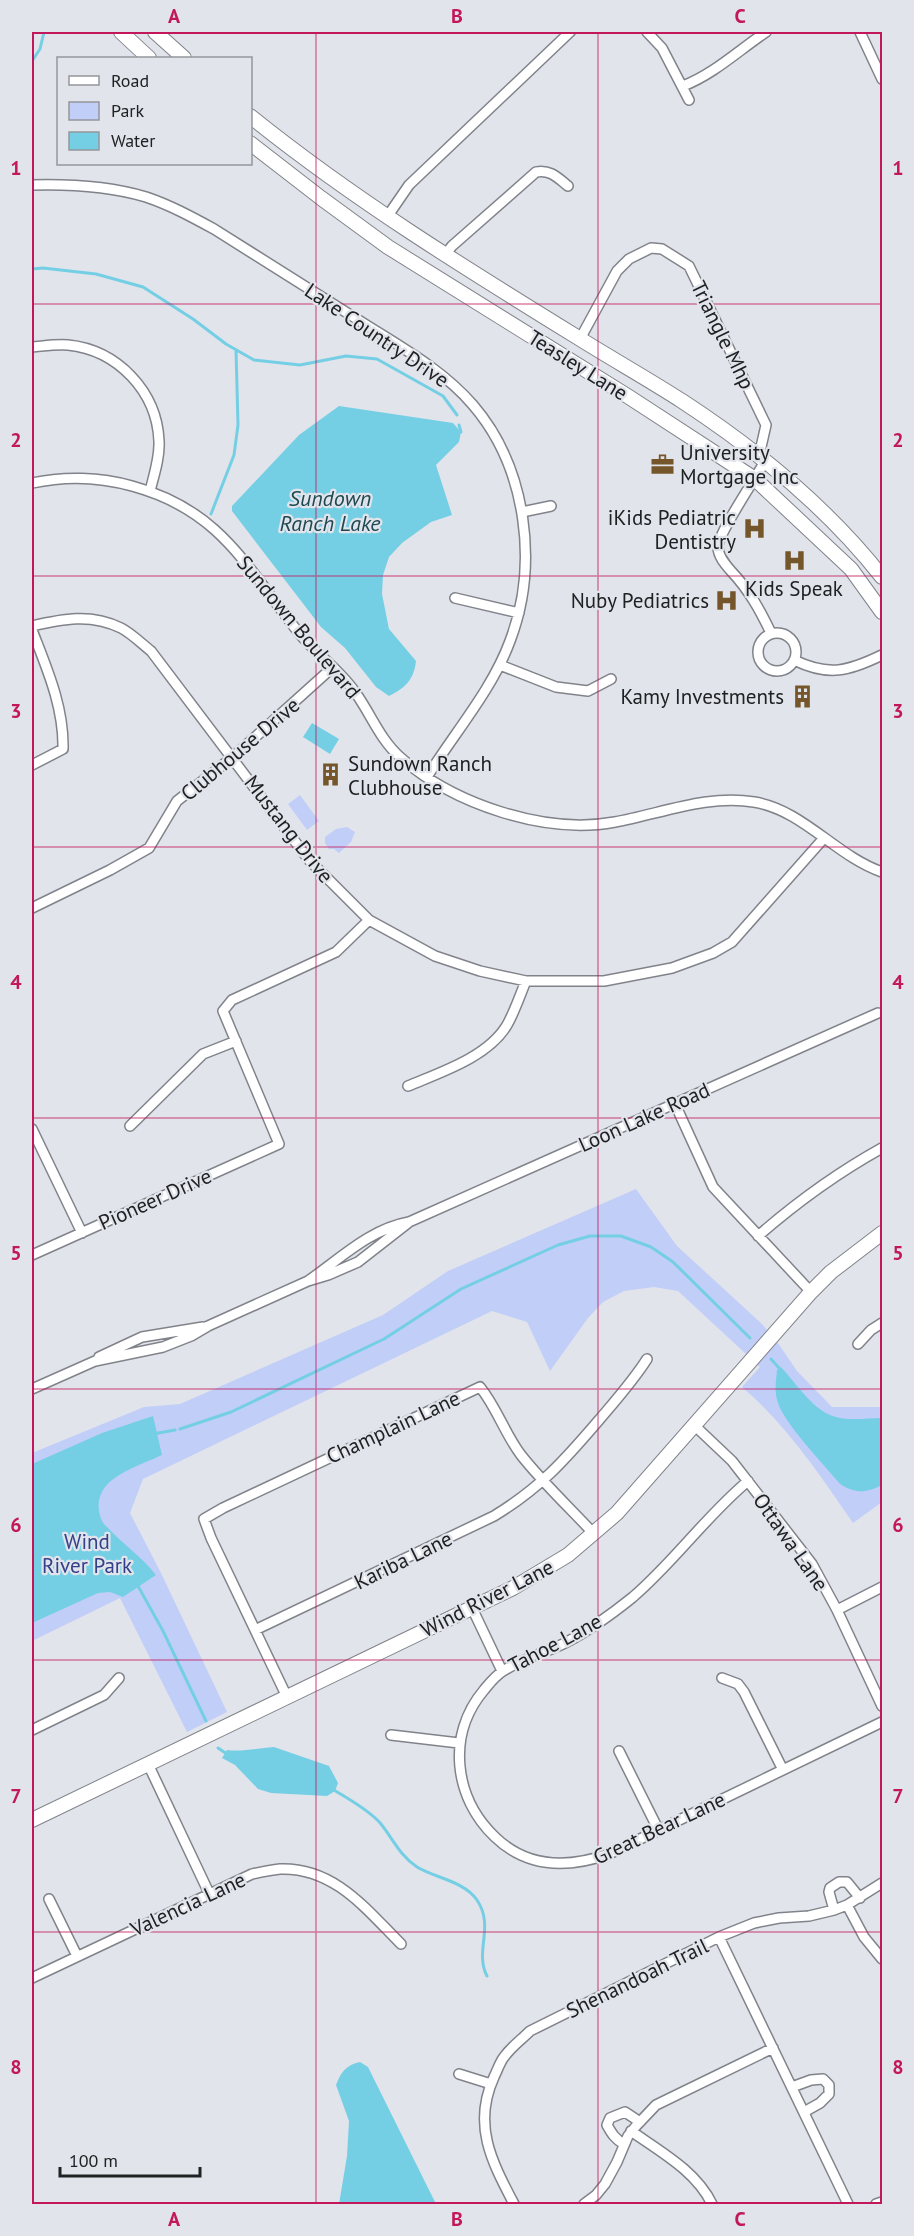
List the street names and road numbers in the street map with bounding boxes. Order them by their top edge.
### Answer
street label: Triangle Mhp [685,276,761,394]
street label: Lake Country Drive [300,277,454,393]
street label: Teasley Lane [523,324,633,406]
street label: Sundown Boulevard [231,550,367,704]
street label: Clubhouse Drive [175,691,305,807]
street label: Mustang Drive [238,770,340,888]
street label: Loon Lake Road [574,1076,714,1158]
street label: Pioneer Drive [94,1162,216,1236]
street label: Champlain Lane [322,1384,464,1470]
street label: Ottawa Lane [747,1488,835,1596]
street label: Kariba Lane [350,1525,456,1595]
street label: Wind River Lane [416,1553,558,1643]
street label: Tahoe Lane [504,1607,606,1679]
street label: Great Bear Lane [589,1786,729,1870]
street label: Valencia Lane [125,1866,250,1943]
street label: Shenandoah Trail [561,1932,713,2024]

